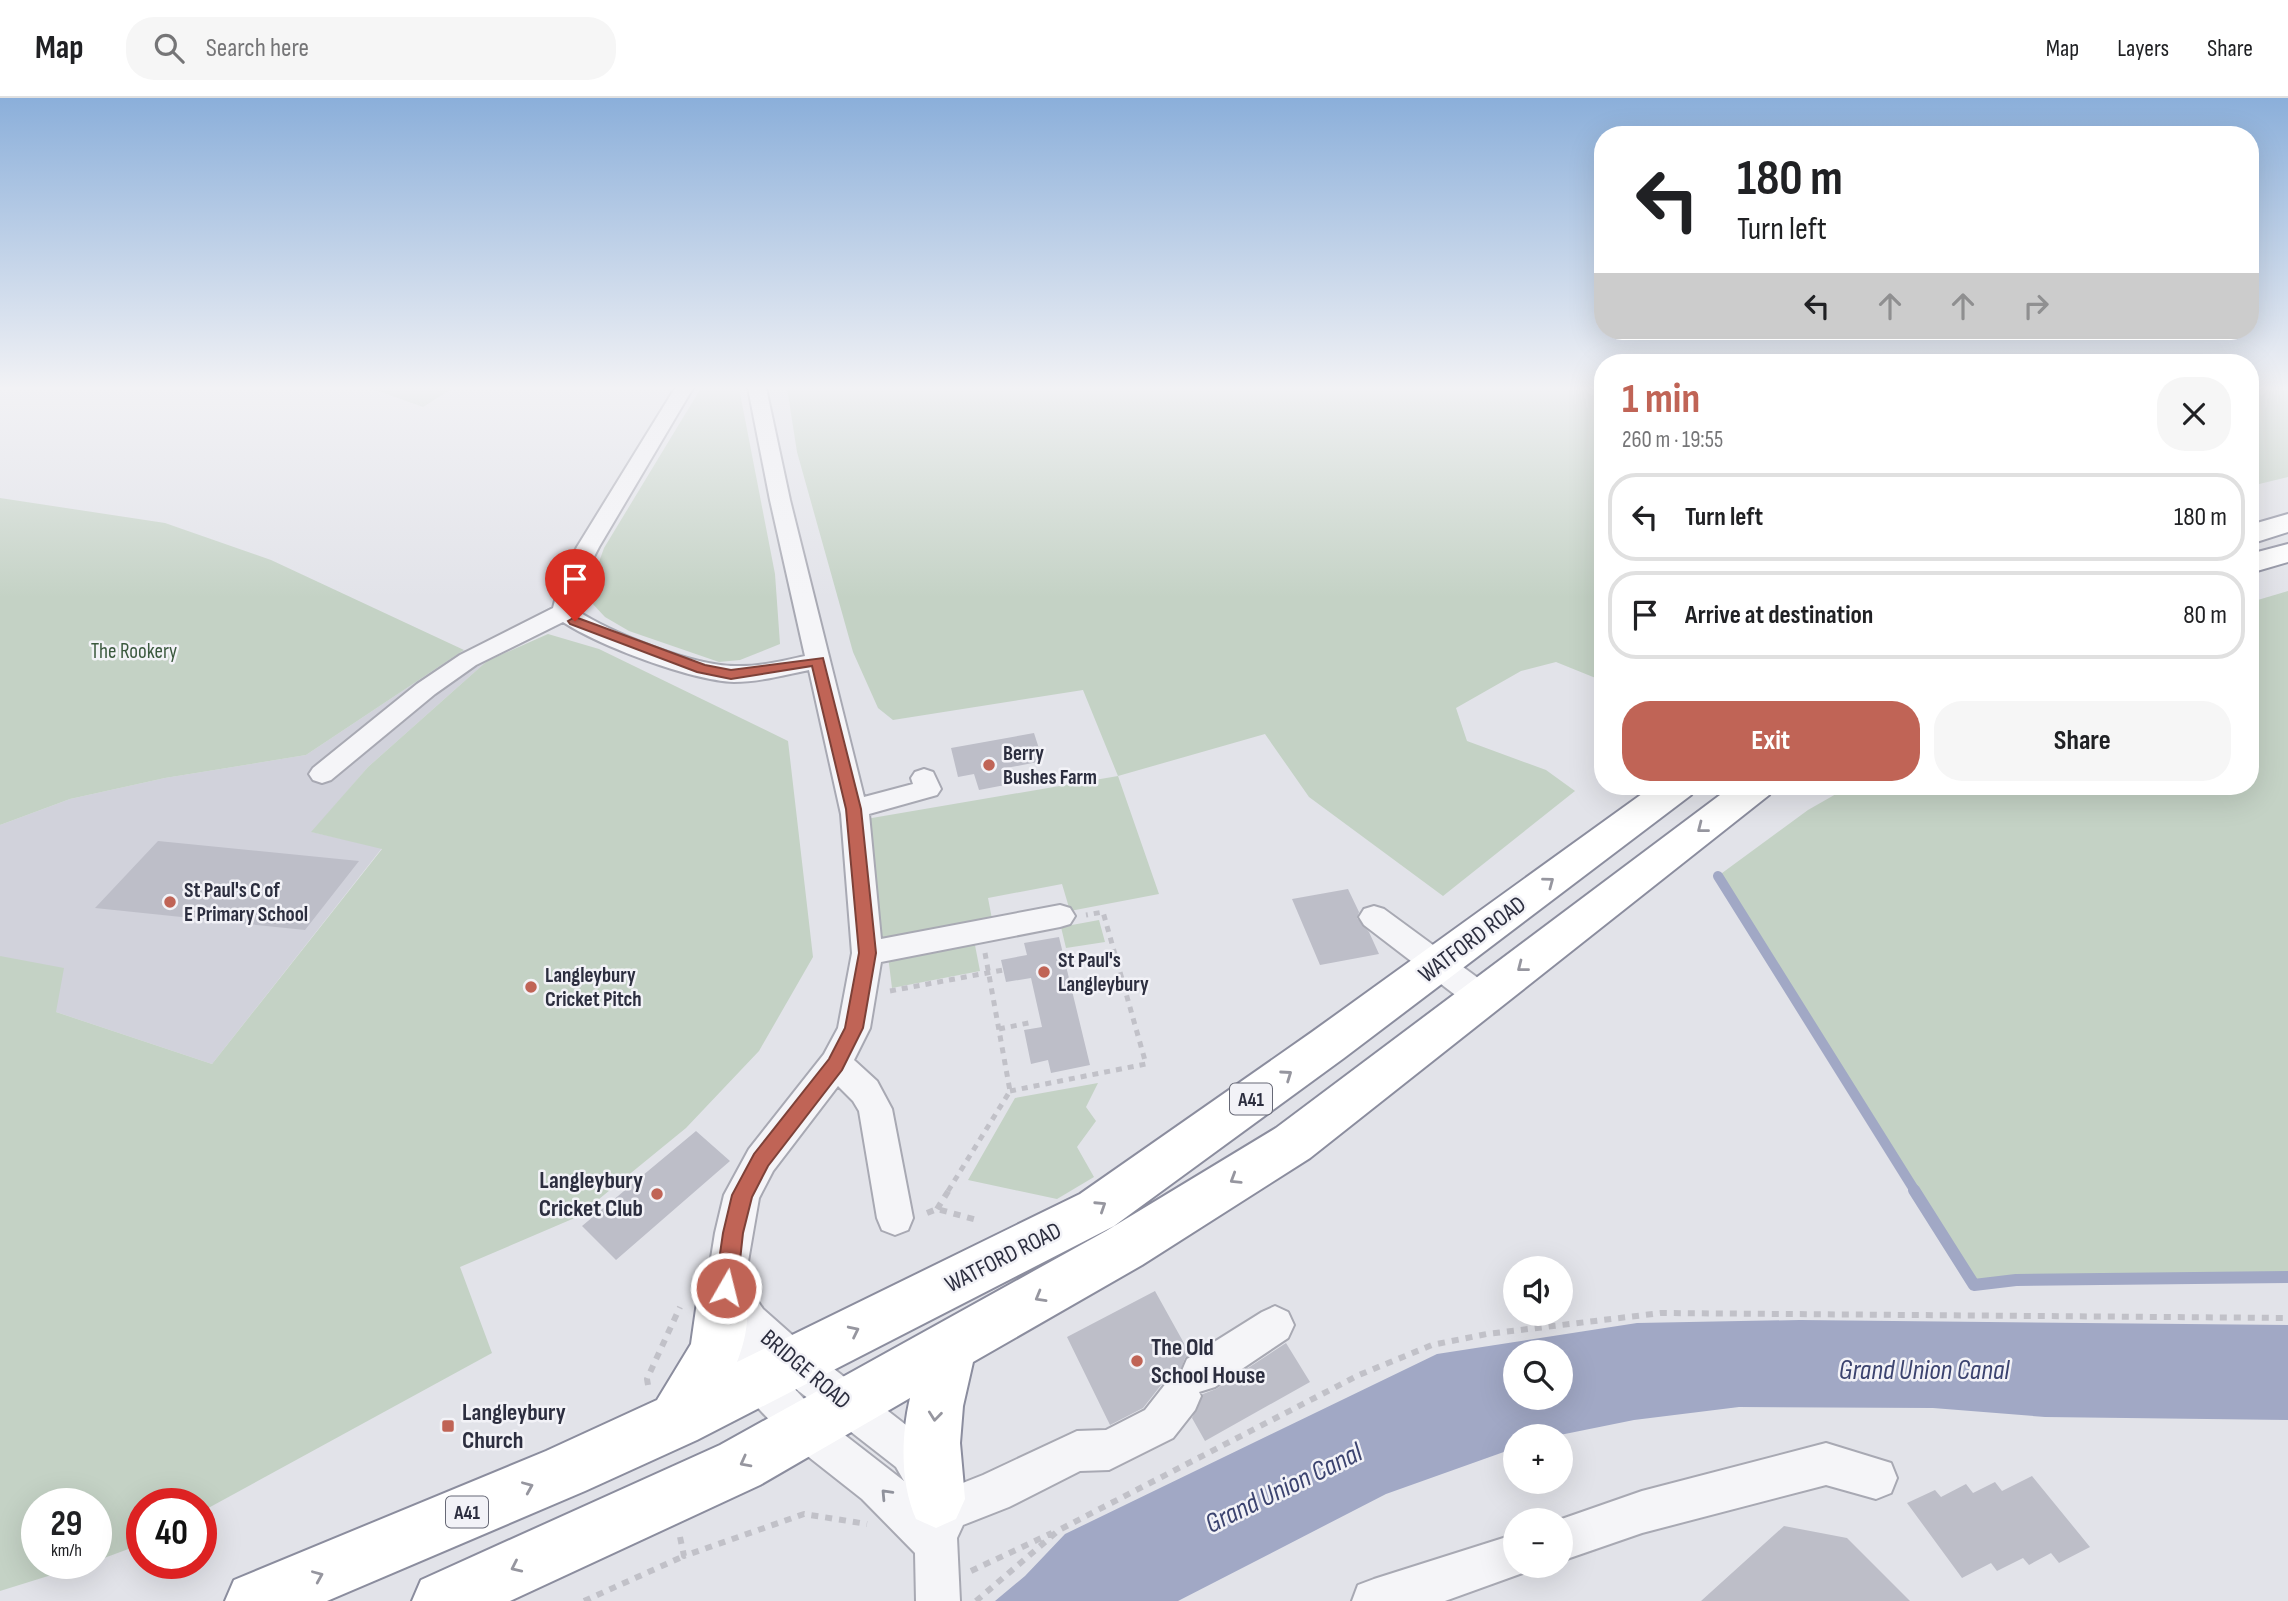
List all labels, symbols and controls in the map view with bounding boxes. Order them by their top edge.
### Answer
search box [126,17,616,80]
text: Map [35,28,84,68]
icon: search [150,29,188,67]
text: Search here [206,33,309,64]
text: Map [2046,34,2079,63]
text: Layers [2117,34,2169,63]
text: Share [2207,34,2253,63]
text: 180 m [1737,150,1843,209]
icon: left [1622,154,1713,245]
text: Turn left [1737,210,1827,249]
icon: left [1798,287,1836,325]
icon: ahead [1871,287,1909,325]
icon: ahead [1944,287,1982,325]
icon: right [2017,287,2055,325]
text: 1 min [1622,374,1700,425]
button: close [2157,377,2231,451]
text: 260 m · 19:55 [1622,426,1723,454]
icon: left [1626,498,1664,536]
text: Turn left [1685,502,1763,533]
text: 180 m [2174,502,2227,533]
pin [545,549,605,621]
icon: arrive [556,560,594,598]
icon: arrive [1626,596,1664,634]
text: Arrive at destination [1685,600,1873,631]
text: 80 m [2183,600,2227,631]
park label: The Rookery [91,639,177,664]
button: Exit [1622,701,1920,781]
button: Share [1934,701,2231,781]
place label: Berry Bushes Farm [1003,741,1097,790]
marker: Berry Bushes Farm [981,757,997,773]
one-way arrow [1697,819,1710,832]
one-way arrow [1541,877,1554,890]
place label: St Paul's C of E Primary School [184,878,308,927]
street label: WATFORD ROAD [1413,890,1532,989]
marker: St Paul's C of E Primary School [162,894,178,910]
place label: St Paul's Langleybury [1058,948,1149,997]
one-way arrow [1517,959,1530,972]
place label: Langleybury Cricket Pitch [545,963,642,1012]
marker: St Paul's Langleybury [1036,964,1052,980]
marker: Langleybury Cricket Pitch [523,979,539,995]
one-way arrow [1279,1071,1292,1083]
road number: A41 [1230,1084,1272,1114]
place label: Langleybury Cricket Club [539,1166,643,1223]
one-way arrow [1229,1171,1242,1184]
marker: Langleybury Cricket Club [649,1186,665,1202]
one-way arrow [1093,1202,1106,1215]
street label: WATFORD ROAD [940,1216,1066,1299]
position arrow [689,1251,763,1325]
map controls [1503,1256,1573,1578]
button: sound [1503,1256,1573,1326]
one-way arrow [1035,1289,1047,1302]
street label: BRIDGE ROAD [755,1323,857,1415]
one-way arrow [847,1326,859,1340]
place label: The Old School House [1151,1333,1265,1390]
button: search [1503,1340,1573,1410]
marker: The Old School House [1129,1353,1145,1369]
water label: Grand Union Canal [1839,1354,2010,1387]
place label: Langleybury Church [462,1398,566,1455]
one-way arrow [928,1410,943,1422]
marker: Langleybury Church [440,1418,456,1434]
button: + [1503,1424,1573,1494]
water label: Grand Union Canal [1200,1436,1368,1541]
one-way arrow [740,1454,752,1467]
one-way arrow [521,1481,533,1495]
speed limit sign: 40 [126,1488,217,1579]
one-way arrow [882,1489,894,1502]
road number: A41 [446,1496,488,1528]
text: 29 [51,1503,82,1546]
button: − [1503,1508,1573,1578]
text: km/h [51,1540,82,1561]
one-way arrow [511,1559,523,1573]
one-way arrow [311,1570,323,1584]

